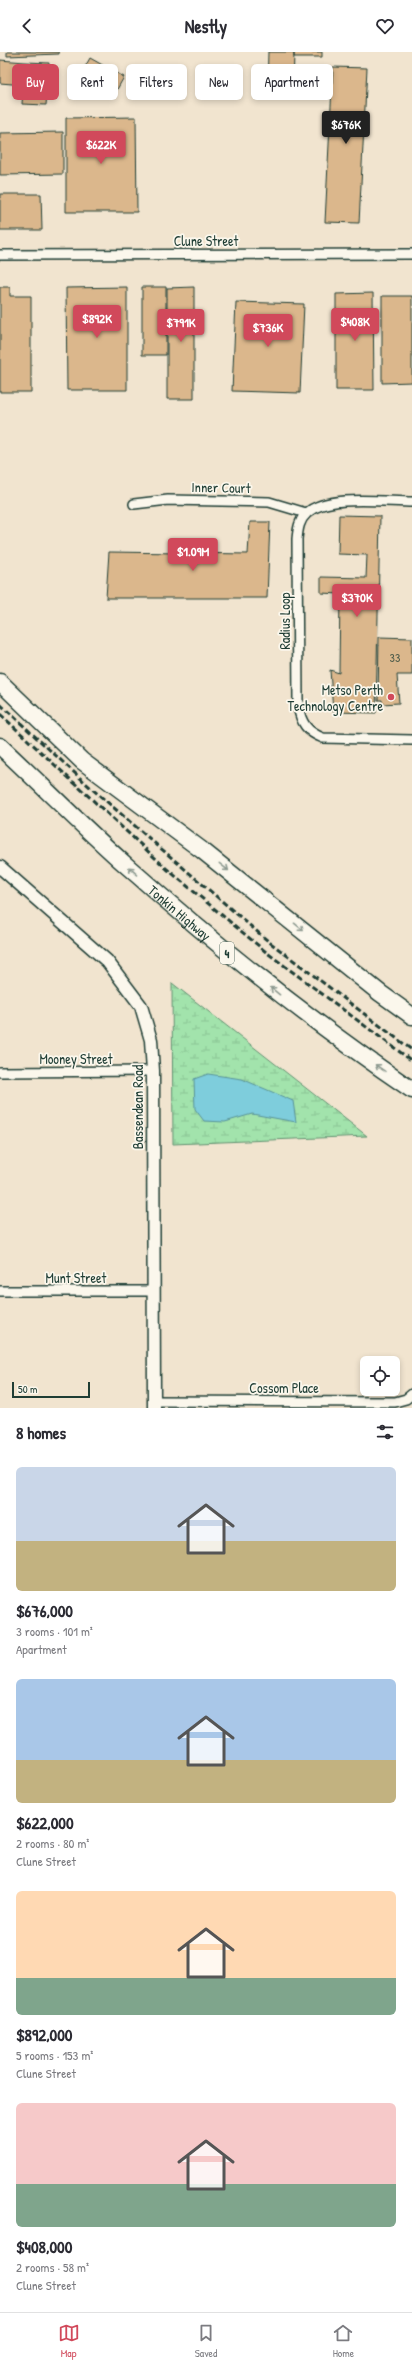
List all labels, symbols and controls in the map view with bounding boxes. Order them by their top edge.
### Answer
text: Nestly [185,14,227,39]
icon: back [16,15,38,37]
icon: heart [374,15,396,37]
chip: Buy [12,64,59,100]
chip: Rent [67,64,118,100]
chip: Filters [126,64,187,100]
chip: New [195,64,243,100]
chip: Apartment [251,64,333,100]
pin: $676K [318,111,374,145]
text: $676K [331,115,361,133]
pin: $622K [73,131,129,165]
text: $622K [86,135,116,153]
street label: Clune Street [174,231,239,250]
pin: $892K [69,305,125,339]
pin: $408K [327,308,383,342]
text: $892K [82,309,112,327]
pin: $791K [153,309,209,343]
text: $408K [340,312,370,330]
text: $791K [166,313,196,331]
pin: $736K [240,314,296,348]
text: $736K [253,318,283,336]
street label: Inner Court [191,477,251,497]
pin: $1.09M [160,538,226,572]
text: $1.09M [177,542,209,560]
pin: $370K [329,584,385,618]
text: $370K [341,588,373,606]
street label: Radius Loop [275,592,295,650]
house number: 33 [390,649,400,666]
place label: Metso Perth Technology Centre [288,680,383,716]
marker: Metso Perth Technology Centre [386,692,396,702]
one-way arrow [219,863,230,872]
one-way arrow [128,867,138,876]
street label: Tonkin Highway [145,880,216,945]
one-way arrow [293,923,304,932]
road number: 4 [220,942,234,964]
one-way arrow [269,987,280,996]
street label: Mooney Street [39,1049,113,1069]
street label: Bassendean Road [128,1064,147,1149]
one-way arrow [375,1064,386,1072]
street label: Munt Street [46,1268,107,1287]
map controls [360,1356,400,1396]
button: locate [360,1356,400,1396]
street label: Cossom Place [249,1378,319,1397]
scale bar [12,1380,90,1399]
text: 50 m [18,1382,38,1396]
text: 8 homes [16,1421,66,1444]
icon: filters [374,1421,396,1443]
icon: home [170,1493,242,1565]
text: $676,000 [16,1599,73,1622]
text: 3 rooms · 101 m² [16,1622,93,1640]
text: Apartment [16,1640,67,1658]
icon: home [170,1705,242,1777]
text: $622,000 [16,1811,74,1834]
text: 2 rooms · 80 m² [16,1834,89,1852]
text: Clune Street [16,1852,76,1870]
icon: home [170,1917,242,1989]
text: $892,000 [16,2023,72,2046]
text: 5 rooms · 153 m² [16,2046,93,2064]
text: Clune Street [16,2064,76,2082]
icon: home [170,2129,242,2201]
text: $408,000 [16,2235,72,2258]
text: 2 rooms · 58 m² [16,2258,89,2276]
text: Clune Street [16,2276,76,2294]
tab: Map [58,2322,80,2360]
tab: Saved [195,2322,217,2360]
tab: Home [332,2322,354,2360]

